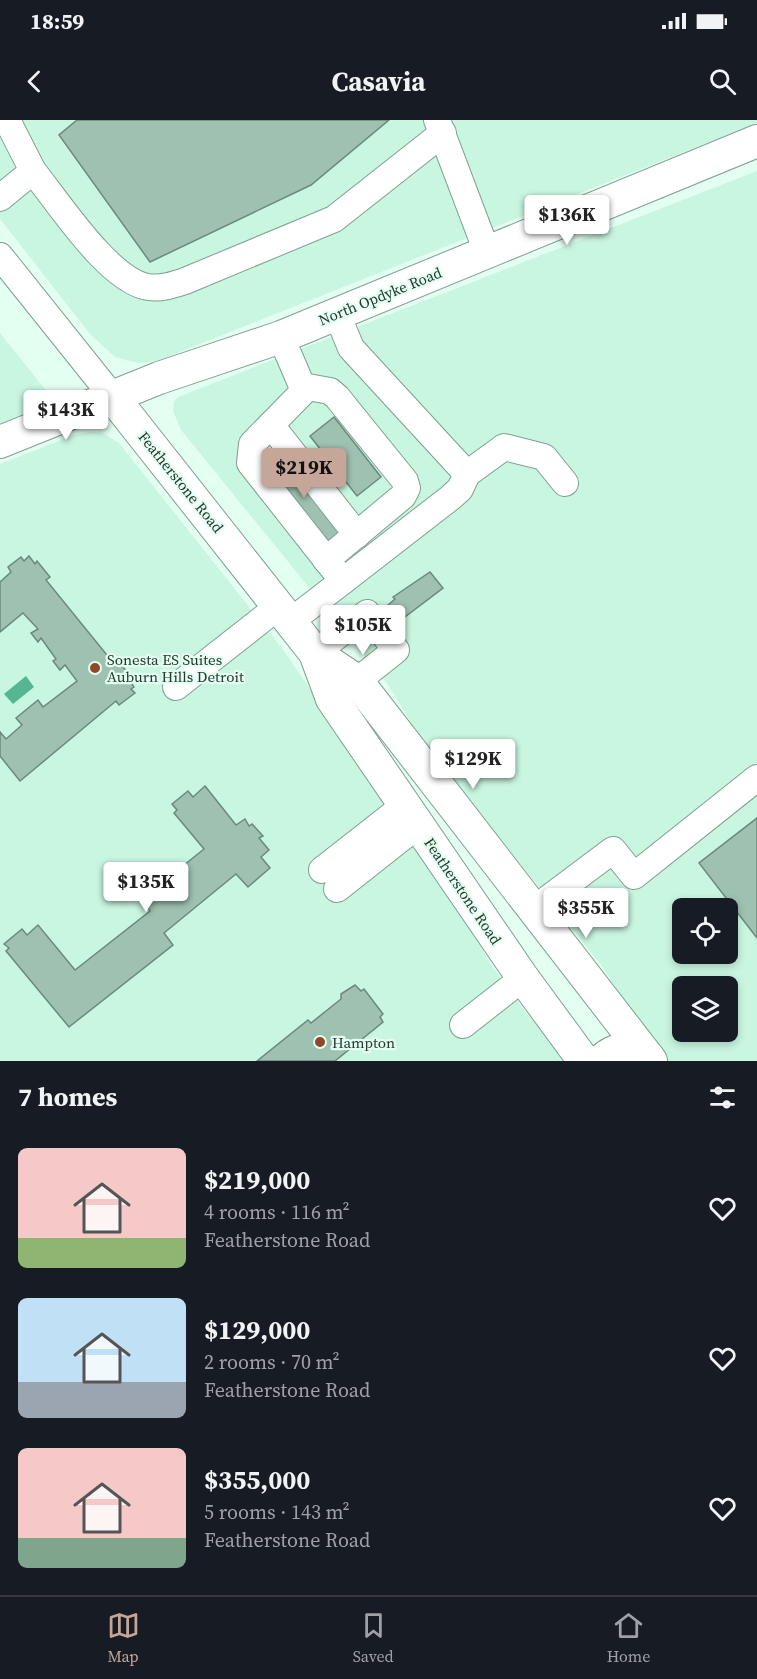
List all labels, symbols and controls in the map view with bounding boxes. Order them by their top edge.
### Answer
text: 18:59 [30,6,84,36]
text: Casavia [331,63,426,100]
icon: back [18,65,51,98]
icon: search [706,65,739,98]
pin: $136K [525,195,609,246]
text: $136K [538,200,596,228]
street label: North Opdyke Road [315,262,445,330]
pin: $143K [24,390,108,441]
text: $143K [37,395,95,423]
street label: Featherstone Road [134,427,229,537]
pin: $219K [262,448,346,499]
text: $219K [275,453,333,481]
pin: $105K [321,605,405,656]
text: $105K [334,610,392,638]
place label: Sonesta ES Suites Auburn Hills Detroit [107,649,244,687]
marker: Sonesta ES Suites Auburn Hills Detroit [88,661,102,675]
pin: $129K [431,739,515,790]
text: $129K [444,744,502,772]
street label: Featherstone Road [419,833,507,949]
pin: $135K [104,862,188,913]
text: $135K [117,867,175,895]
pin: $355K [544,888,628,939]
text: $355K [557,893,615,921]
map controls [672,898,738,1042]
button: locate [672,898,738,964]
button: layers [672,976,738,1042]
place label: Hampton [332,1032,395,1053]
marker: Hampton [313,1035,327,1049]
text: 7 homes [18,1079,117,1115]
icon: filters [706,1081,739,1114]
text: $219,000 [204,1162,310,1198]
icon: home [66,1172,138,1244]
icon: heart [706,1192,739,1225]
text: 4 rooms · 116 m² [204,1198,350,1226]
text: Featherstone Road [204,1226,370,1254]
text: $129,000 [204,1312,310,1348]
icon: home [66,1322,138,1394]
icon: heart [706,1342,739,1375]
text: 2 rooms · 70 m² [204,1348,340,1376]
text: Featherstone Road [204,1376,370,1404]
text: $355,000 [204,1462,310,1498]
icon: home [66,1472,138,1544]
icon: heart [706,1492,739,1525]
text: 5 rooms · 143 m² [204,1498,350,1526]
text: Featherstone Road [204,1526,370,1554]
tab: Map [107,1609,140,1667]
tab: Saved [353,1609,394,1667]
tab: Home [607,1609,650,1667]

